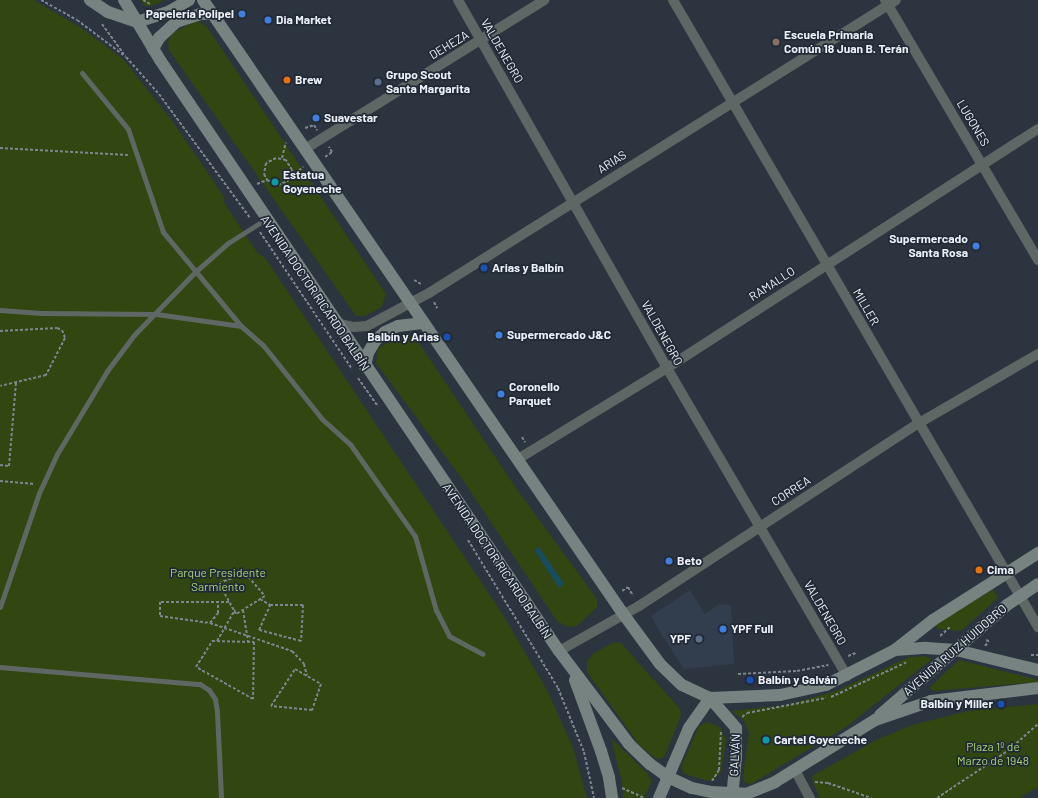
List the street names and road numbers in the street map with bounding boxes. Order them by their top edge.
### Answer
street label: VALDENEGRO [478,16,526,86]
street label: DEHEZA [427,28,471,62]
street label: LUGONES [954,97,992,149]
street label: ARIAS [595,147,629,177]
street label: AVENIDA DOCTOR RICARDO BALBÍN [258,213,372,373]
street label: RAMALLO [746,264,798,304]
street label: MILLER [850,286,882,328]
street label: VALDENEGRO [638,298,686,368]
street label: CORREA [769,473,813,509]
street label: AVENIDA DOCTOR RICARDO BALBÍN [440,481,554,641]
street label: VALDENEGRO [801,578,849,648]
street label: AVENIDA RUIZ HUIDOBRO [900,601,1010,699]
street label: GALVÁN [727,733,743,777]

